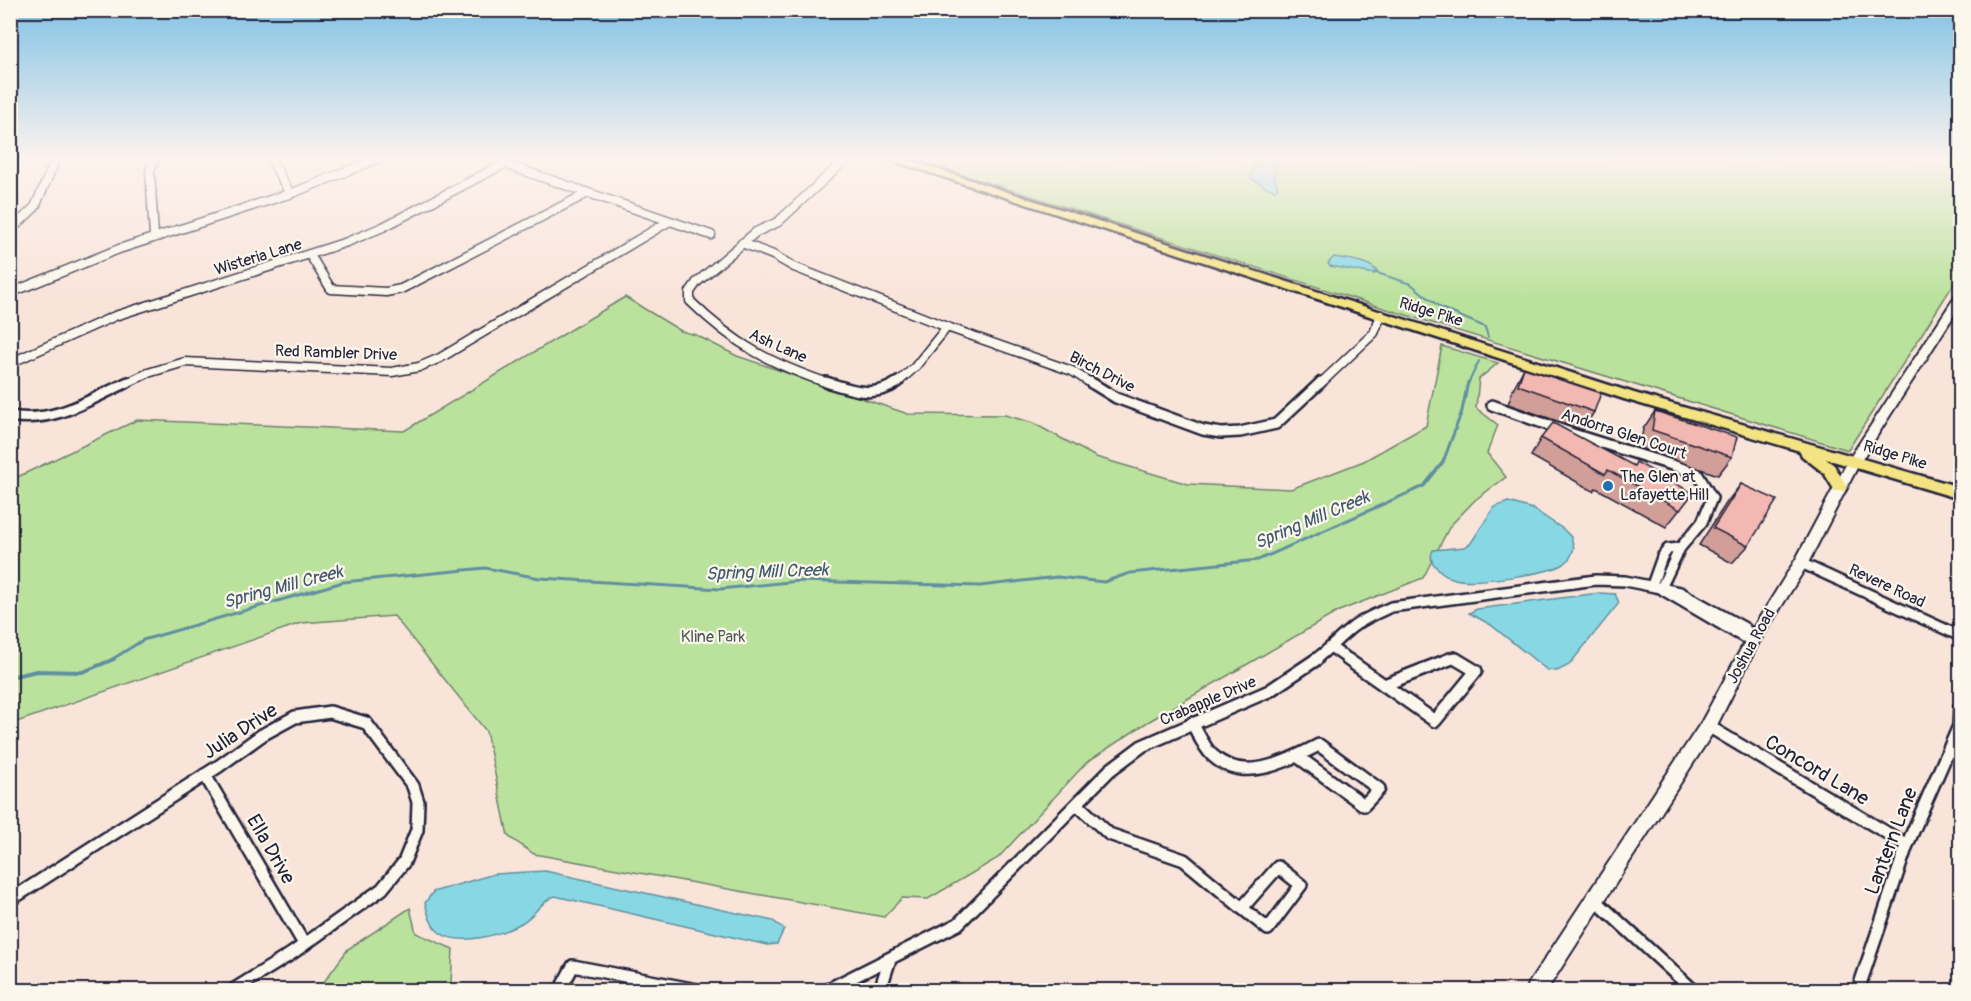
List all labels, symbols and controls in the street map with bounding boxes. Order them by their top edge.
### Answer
street label: Wisteria Lane [212,234,304,280]
street label: Ridge Pike [1397,293,1465,331]
street label: Ash Lane [746,324,810,368]
street label: Red Rambler Drive [275,341,398,365]
street label: Birch Drive [1066,347,1138,397]
street label: Andorra Glen Court [1559,404,1690,464]
street label: Ridge Pike [1861,436,1929,474]
place label: The Glen at Lafayette Hill [1620,467,1709,505]
marker: The Glen at Lafayette Hill [1601,479,1615,493]
water label: Spring Mill Creek [1251,485,1374,555]
water label: Spring Mill Creek [705,558,830,586]
water label: Spring Mill Creek [221,560,347,614]
street label: Revere Road [1846,560,1928,612]
street label: Joshua Road [1722,605,1780,687]
park label: Kline Park [681,627,746,647]
street label: Crabapple Drive [1157,672,1259,730]
street label: Julia Drive [198,697,282,764]
street label: Concord Lane [1760,729,1874,811]
street label: Lantern Lane [1859,784,1923,898]
street label: Ella Drive [241,810,301,888]

